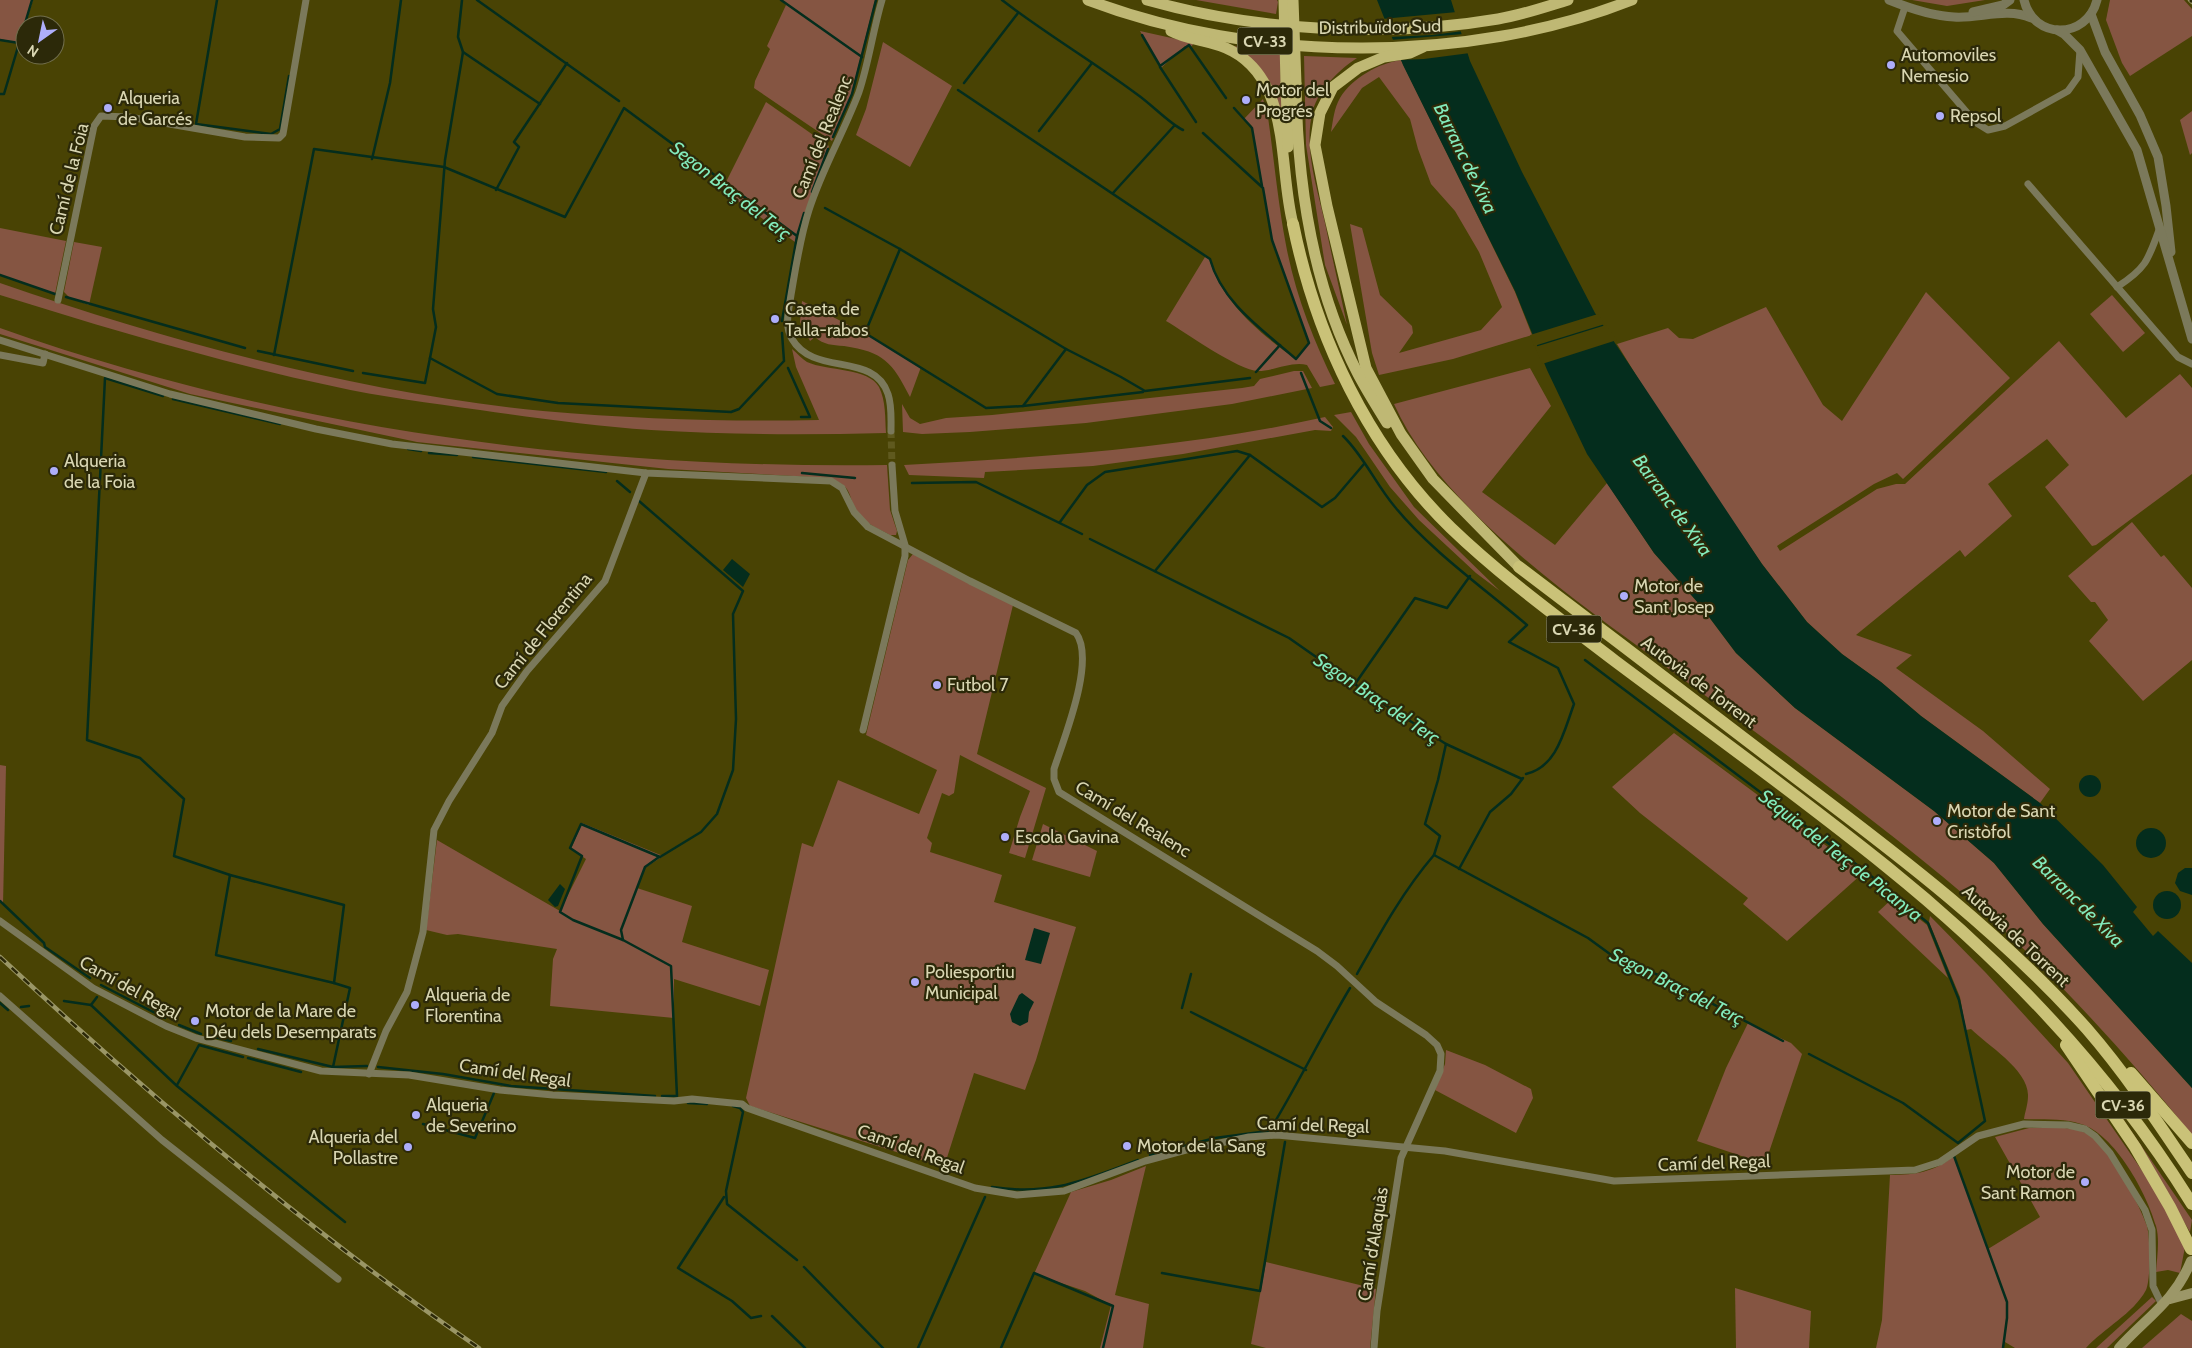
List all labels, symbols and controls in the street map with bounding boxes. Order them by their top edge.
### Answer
north arrow [15,15,65,65]
street label: Distribuïdor Sud [1319,15,1441,39]
road number: CV-33 [1238,27,1292,54]
text: N [24,41,42,61]
place label: Automoviles Nemesio [1901,44,1996,87]
marker: Automoviles Nemesio [1885,59,1897,71]
street label: Camí del Realenc [787,72,857,202]
place label: Motor del Progrés [1256,79,1330,122]
place label: Alqueria de Garcés [118,87,192,130]
marker: Motor del Progrés [1240,94,1252,106]
water label: Barranc de Xiva [1429,99,1502,217]
marker: Alqueria de Garcés [102,102,114,114]
place label: Repsol [1950,105,2002,127]
marker: Repsol [1934,110,1946,122]
street label: Camí de la Foia [44,120,94,237]
water label: Segon Braç del Terç [666,136,797,245]
place label: Caseta de Talla-rabos [785,298,868,341]
marker: Caseta de Talla-rabos [769,313,781,325]
place label: Alqueria de la Foia [64,450,136,493]
water label: Barranc de Xiva [1628,450,1717,561]
marker: Alqueria de la Foia [48,465,60,477]
street label: Camí de Florentina [489,568,597,694]
place label: Motor de Sant Josep [1634,575,1714,618]
marker: Motor de Sant Josep [1618,590,1630,602]
road number: CV-36 [1546,616,1602,642]
street label: Autovia de Torrent [1637,631,1761,733]
water label: Segon Braç del Terç [1309,648,1445,750]
place label: Futbol 7 [947,674,1008,696]
marker: Futbol 7 [931,679,943,691]
street label: Camí del Realenc [1071,776,1195,862]
water label: Séquia del Terç de Picanya [1754,784,1927,926]
place label: Motor de Sant Cristòfol [1947,800,2055,843]
marker: Motor de Sant Cristòfol [1931,815,1943,827]
place label: Escola Gavina [1015,826,1119,848]
marker: Escola Gavina [999,831,1011,843]
water label: Barranc de Xiva [2028,851,2129,952]
street label: Autovia de Torrent [1958,881,2074,991]
water label: Segon Braç del Terç [1606,943,1748,1031]
street label: Camí del Regal [75,951,185,1025]
place label: Poliesportiu Municipal [925,961,1015,1004]
marker: Poliesportiu Municipal [909,976,921,988]
place label: Alqueria de Florentina [425,984,510,1027]
marker: Alqueria de Florentina [409,999,421,1011]
place label: Motor de la Mare de Déu dels Desemparats [205,1000,377,1043]
marker: Motor de la Mare de Déu dels Desemparats [189,1015,201,1027]
street label: Camí del Regal [458,1054,573,1092]
road number: CV-36 [2096,1092,2150,1118]
place label: Alqueria de Severino [426,1094,516,1137]
marker: Alqueria de Severino [410,1109,422,1121]
street label: Camí del Regal [1256,1112,1370,1138]
street label: Camí del Regal [854,1119,968,1179]
place label: Alqueria del Pollastre [309,1126,399,1169]
place label: Motor de la Sang [1137,1135,1266,1157]
marker: Motor de la Sang [1121,1140,1133,1152]
marker: Alqueria del Pollastre [402,1141,414,1153]
street label: Camí del Regal [1657,1150,1771,1176]
place label: Motor de Sant Ramon [1981,1161,2075,1204]
marker: Motor de Sant Ramon [2079,1176,2091,1188]
street label: Camí d'Alaquàs [1353,1185,1393,1303]

